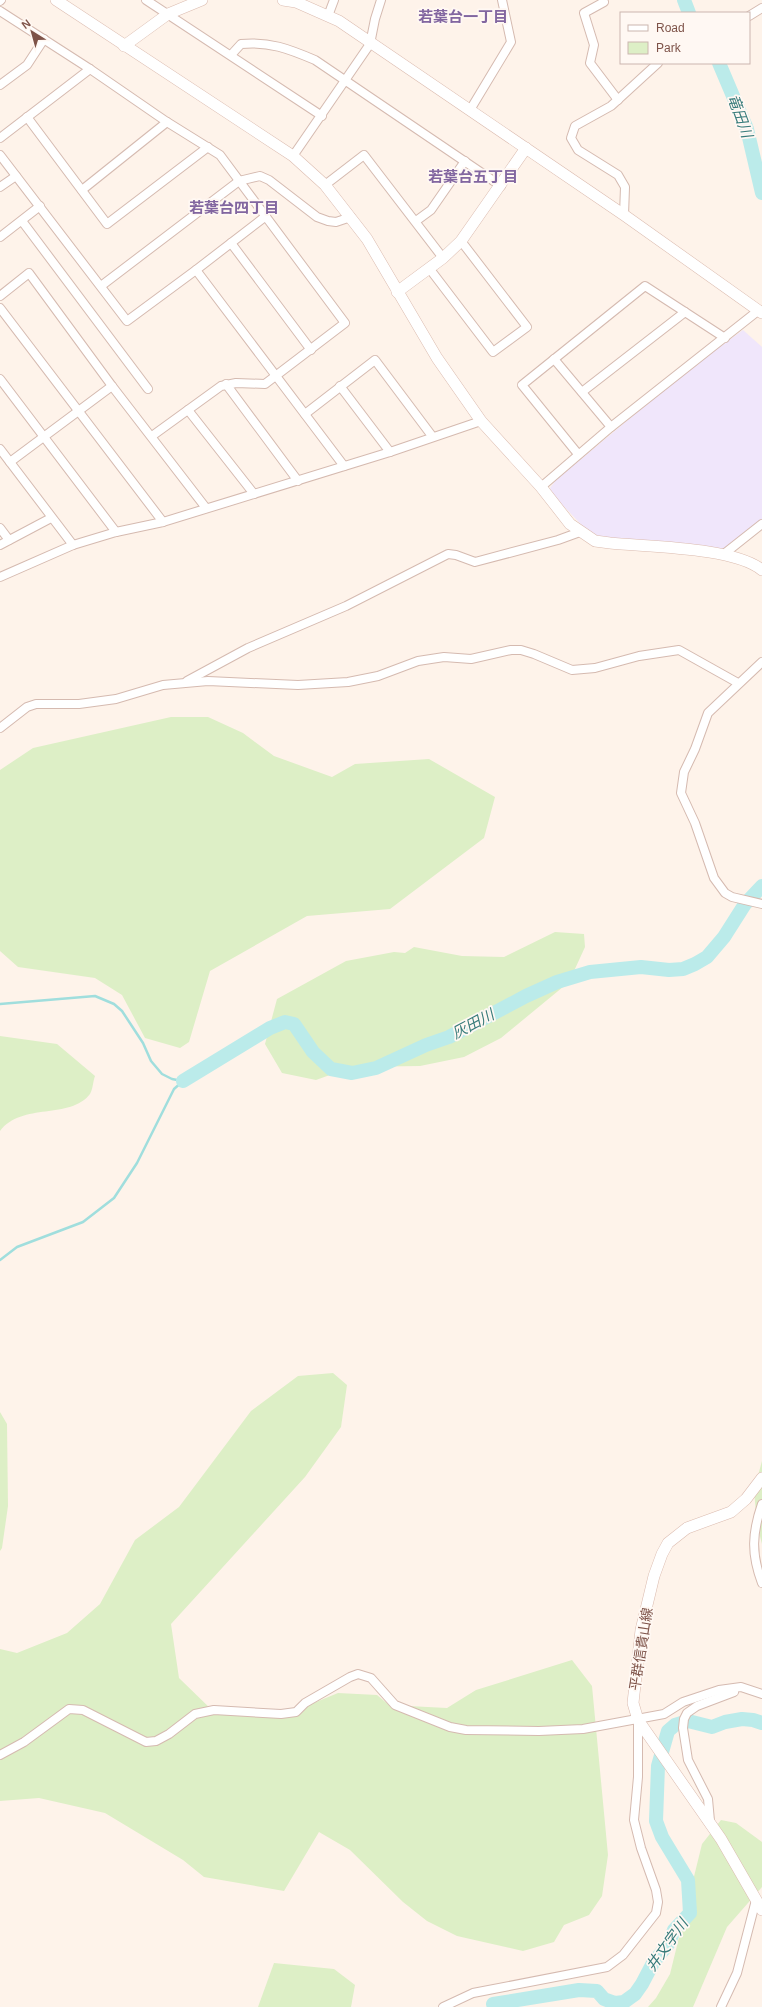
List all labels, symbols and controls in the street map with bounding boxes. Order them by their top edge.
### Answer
district label: 若葉台一丁目 [418,8,508,25]
north arrow [12,12,52,52]
legend [620,12,750,64]
text: N [19,17,33,31]
text: Road [656,21,685,35]
text: Park [656,41,682,55]
water label: 竜田川 [725,92,757,142]
district label: 若葉台五丁目 [428,168,518,185]
district label: 若葉台四丁目 [189,199,279,216]
water label: 灰田川 [449,1005,498,1042]
street label: 平群信貴山線 [627,1606,655,1692]
water label: 井文字川 [642,1914,692,1974]

